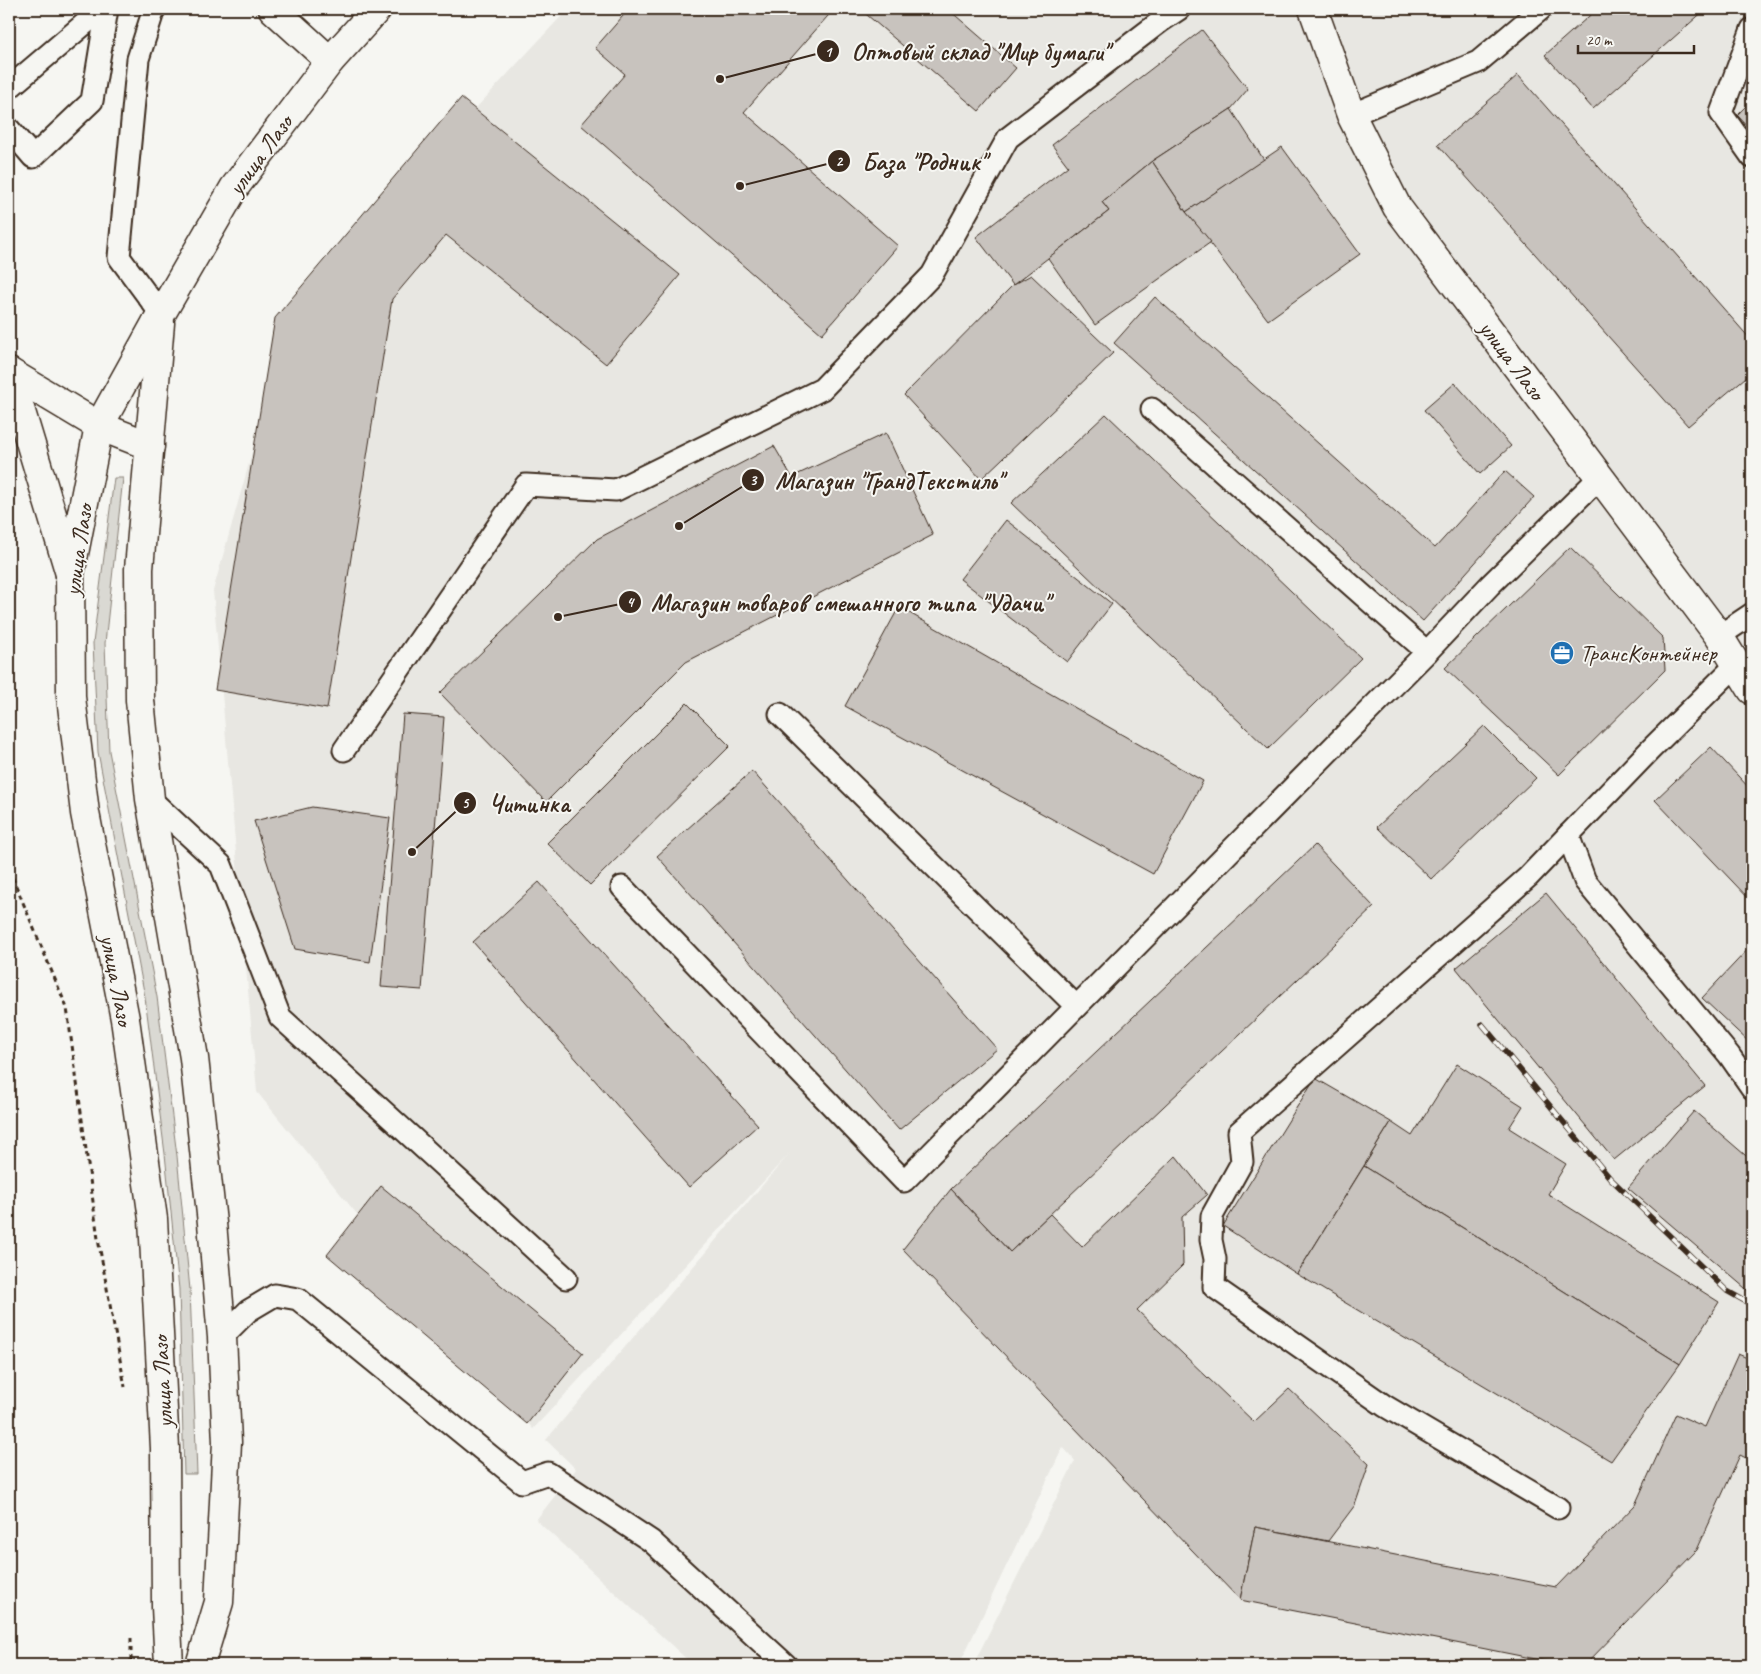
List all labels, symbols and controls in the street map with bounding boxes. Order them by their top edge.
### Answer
scale bar [1578,22,1695,54]
callout: Оптовый склад "Мир бумаги" [816,31,1120,71]
text: 20 m [1586,31,1613,50]
text: Оптовый склад "Мир бумаги" [851,36,1114,68]
text: 1 [825,43,834,62]
street label: улица Лазо [220,107,301,203]
callout: База "Родник" [827,141,996,181]
text: База "Родник" [862,146,991,178]
text: 2 [836,152,844,171]
street label: улица Лазо [1471,313,1553,408]
callout: Магазин "ГрандТекстиль" [740,460,1013,500]
text: Магазин "ГрандТекстиль" [775,465,1008,497]
text: 3 [750,471,758,490]
street label: улица Лазо [56,500,100,600]
callout: Магазин товаров смешанного типа "Удачи" [618,582,1058,622]
text: Магазин товаров смешанного типа "Удачи" [651,587,1054,619]
text: 4 [627,593,636,612]
place label: ТрансКонтейнер [1580,638,1719,668]
office icon: ТрансКонтейнер [1549,640,1575,666]
callout: Читинка [453,783,579,823]
text: Читинка [488,788,572,820]
text: 5 [462,794,470,813]
street label: улица Лазо [93,930,141,1031]
street label: улица Лазо [144,1333,179,1431]

